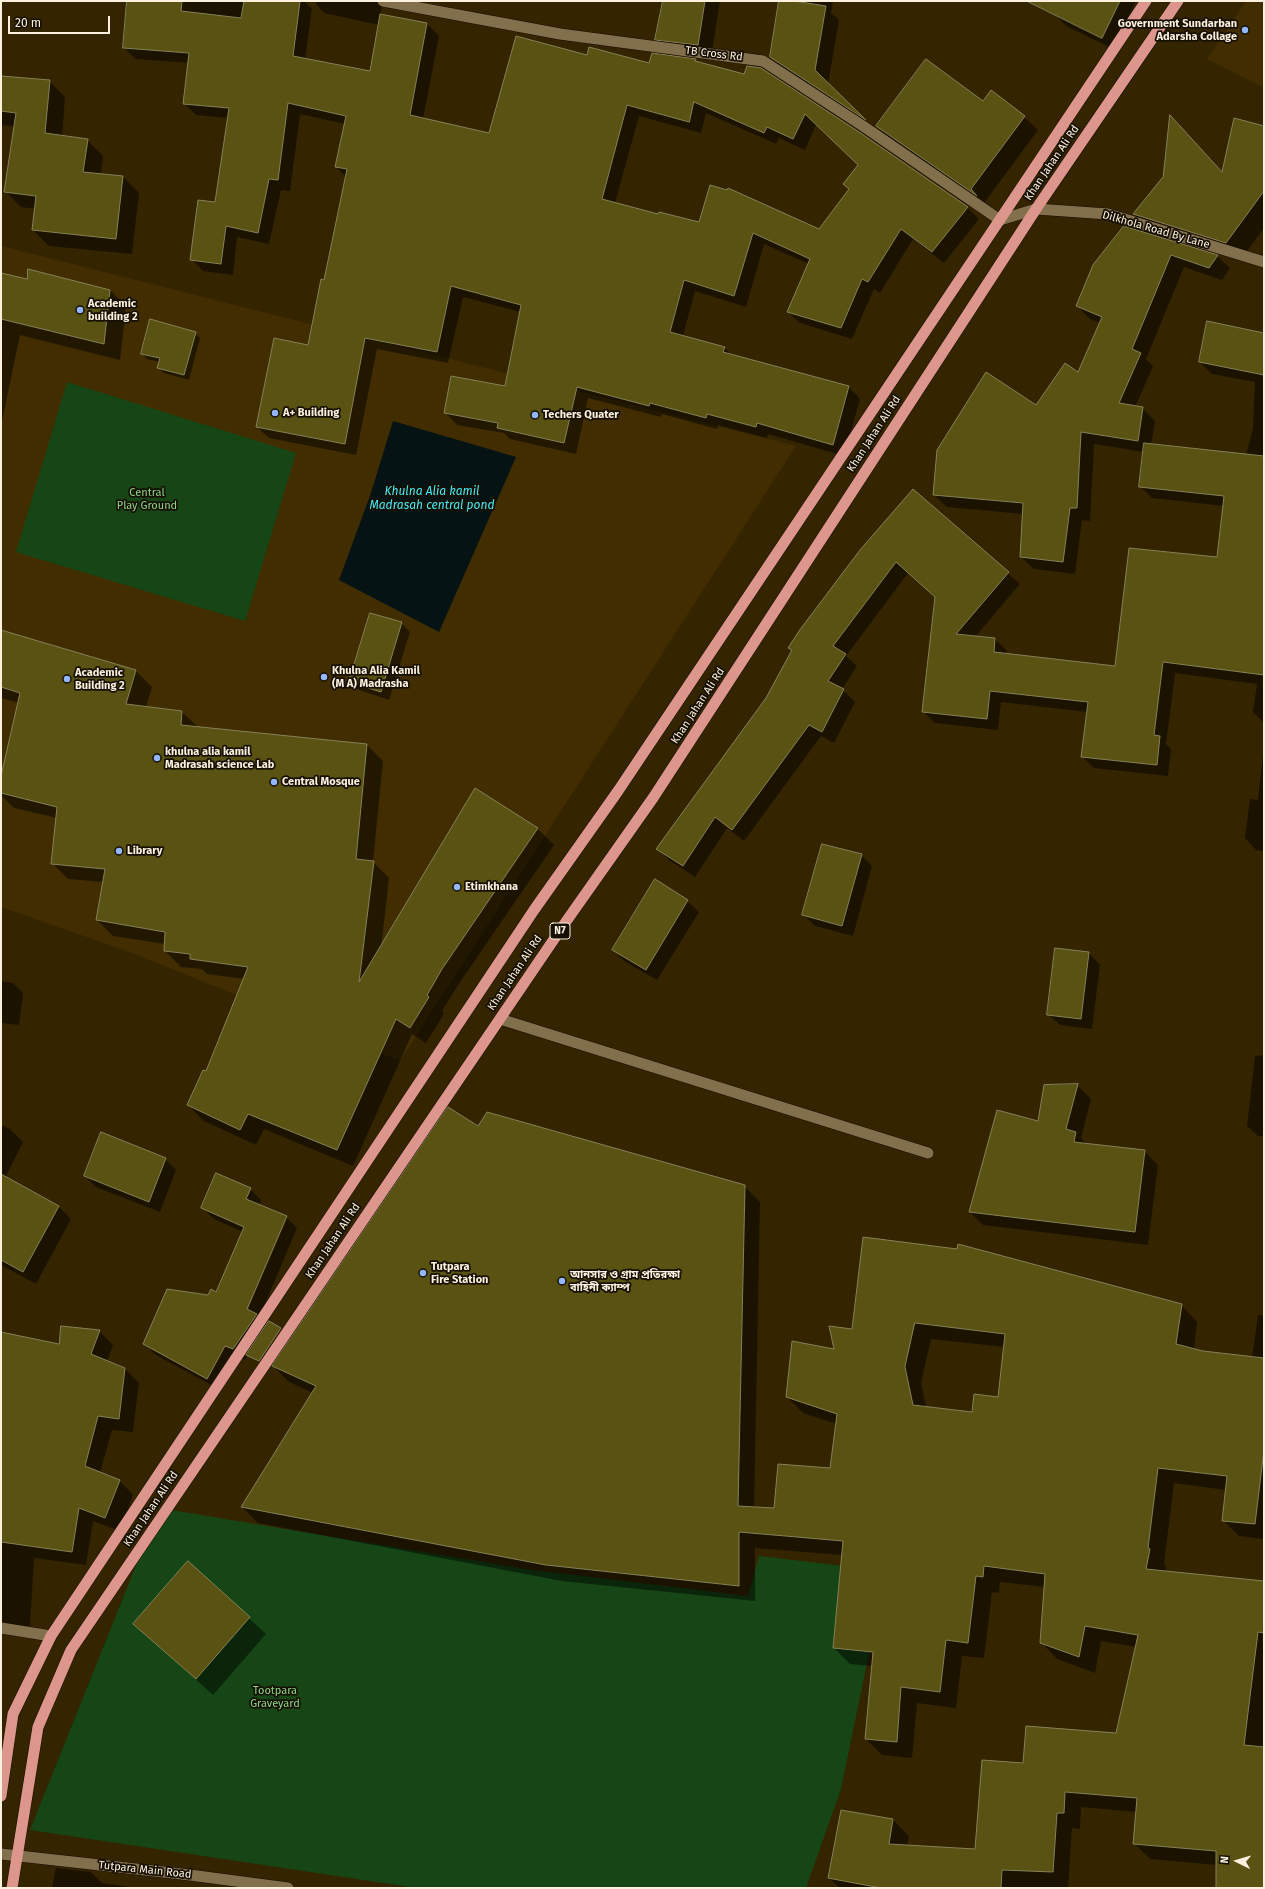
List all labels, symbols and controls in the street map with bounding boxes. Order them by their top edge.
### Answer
scale bar [10,8,112,34]
text: 20 m [15,16,41,30]
place label: Government Sundarban Adarsha Collage [1118,17,1237,43]
marker: Government Sundarban Adarsha Collage [1240,25,1250,35]
street label: TB Cross Rd [685,44,743,64]
street label: Khan Jahan Ali Rd [1022,123,1082,203]
street label: Dilkhola Road By Lane [1101,208,1211,252]
place label: Academic building 2 [88,297,138,323]
marker: Academic building 2 [75,305,85,315]
street label: Khan Jahan Ali Rd [844,393,904,475]
place label: A+ Building [283,406,339,420]
marker: A+ Building [270,408,280,418]
place label: Techers Quater [543,408,619,422]
marker: Techers Quater [530,410,540,420]
water label: Khulna Alia kamil Madrasah central pond [370,485,494,513]
park label: Central Play Ground [117,486,177,512]
place label: Khulna Alia Kamil (M A) Madrasha [332,664,420,690]
street label: Khan Jahan Ali Rd [668,665,728,747]
place label: Academic Building 2 [75,666,125,692]
marker: Khulna Alia Kamil (M A) Madrasha [319,672,329,682]
marker: Academic Building 2 [62,674,72,684]
place label: khulna alia kamil Madrasah science Lab [165,745,274,771]
marker: khulna alia kamil Madrasah science Lab [152,753,162,763]
place label: Central Mosque [282,775,360,789]
marker: Central Mosque [269,777,279,787]
place label: Library [127,844,162,858]
marker: Library [114,846,124,856]
place label: Etimkhana [465,880,518,894]
marker: Etimkhana [452,882,462,892]
road number: N7 [550,923,570,939]
street label: Khan Jahan Ali Rd [485,933,545,1013]
street label: Khan Jahan Ali Rd [303,1201,363,1281]
place label: Tutpara Fire Station [431,1260,488,1286]
marker: Tutpara Fire Station [418,1268,428,1278]
place label: আনসার ও গ্রাম প্রতিরক্ষা বাহিনী ক্যাম্প [570,1268,680,1294]
marker: আনসার ও গ্রাম প্রতিরক্ষা বাহিনী ক্যাম্প [557,1276,567,1286]
street label: Khan Jahan Ali Rd [121,1469,181,1549]
park label: Tootpara Graveyard [250,1684,300,1710]
north arrow [1217,1841,1257,1881]
text: N [1218,1856,1231,1864]
street label: Tutpara Main Road [98,1859,192,1881]

